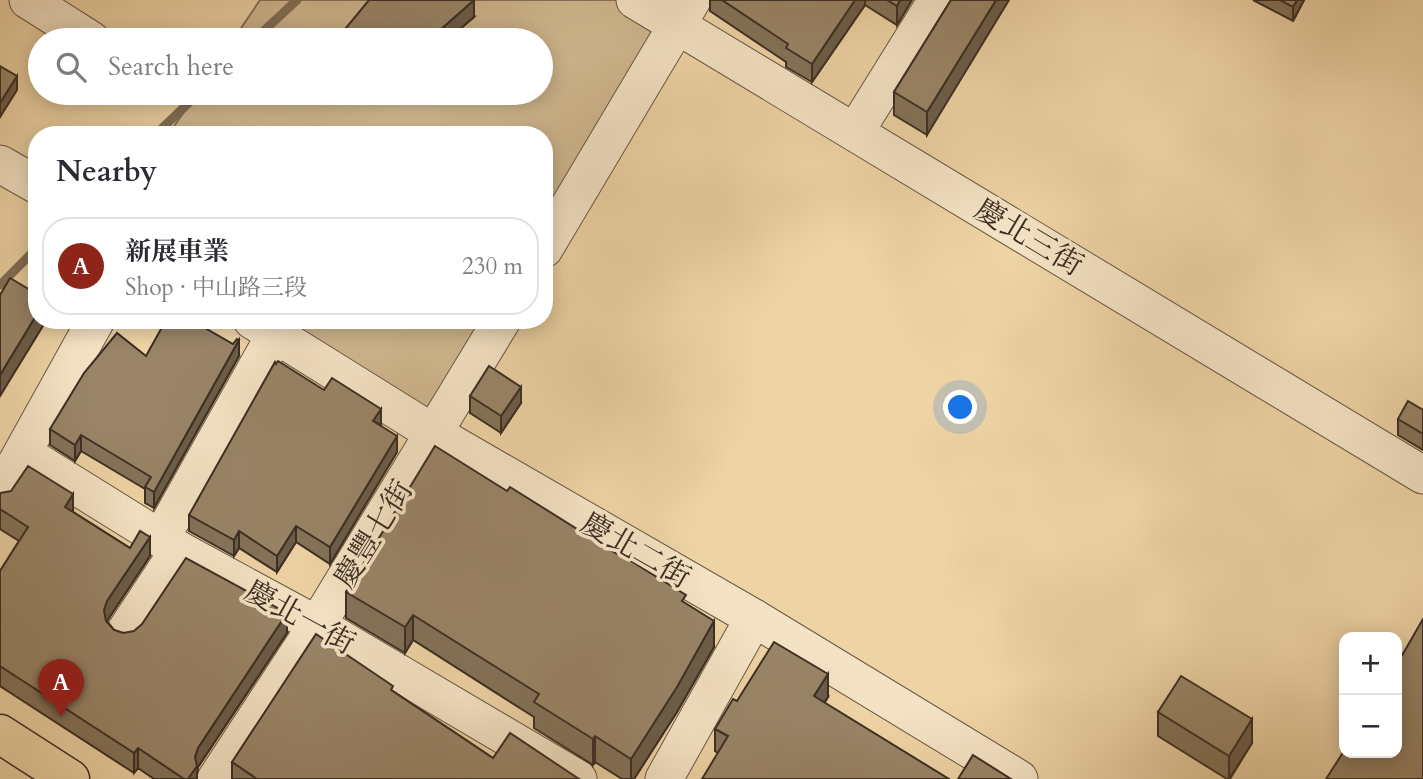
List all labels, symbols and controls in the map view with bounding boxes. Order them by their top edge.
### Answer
search box [28,28,553,105]
icon: search [52,48,90,86]
text: Search here [108,49,234,84]
text: Nearby [56,151,157,192]
street label: 慶北三街 [967,189,1091,286]
text: 新展車業 [125,234,229,269]
text: A [72,251,90,282]
text: 230 m [462,251,523,282]
text: Shop · 中山路三段 [125,272,307,303]
your location [943,390,977,424]
street label: 慶豐七街 [324,473,423,596]
street label: 慶北二街 [574,503,698,598]
street label: 慶北一街 [237,570,362,664]
map controls [1339,632,1402,758]
button: + [1339,632,1402,695]
pin: A [38,659,84,717]
button: − [1339,695,1402,758]

